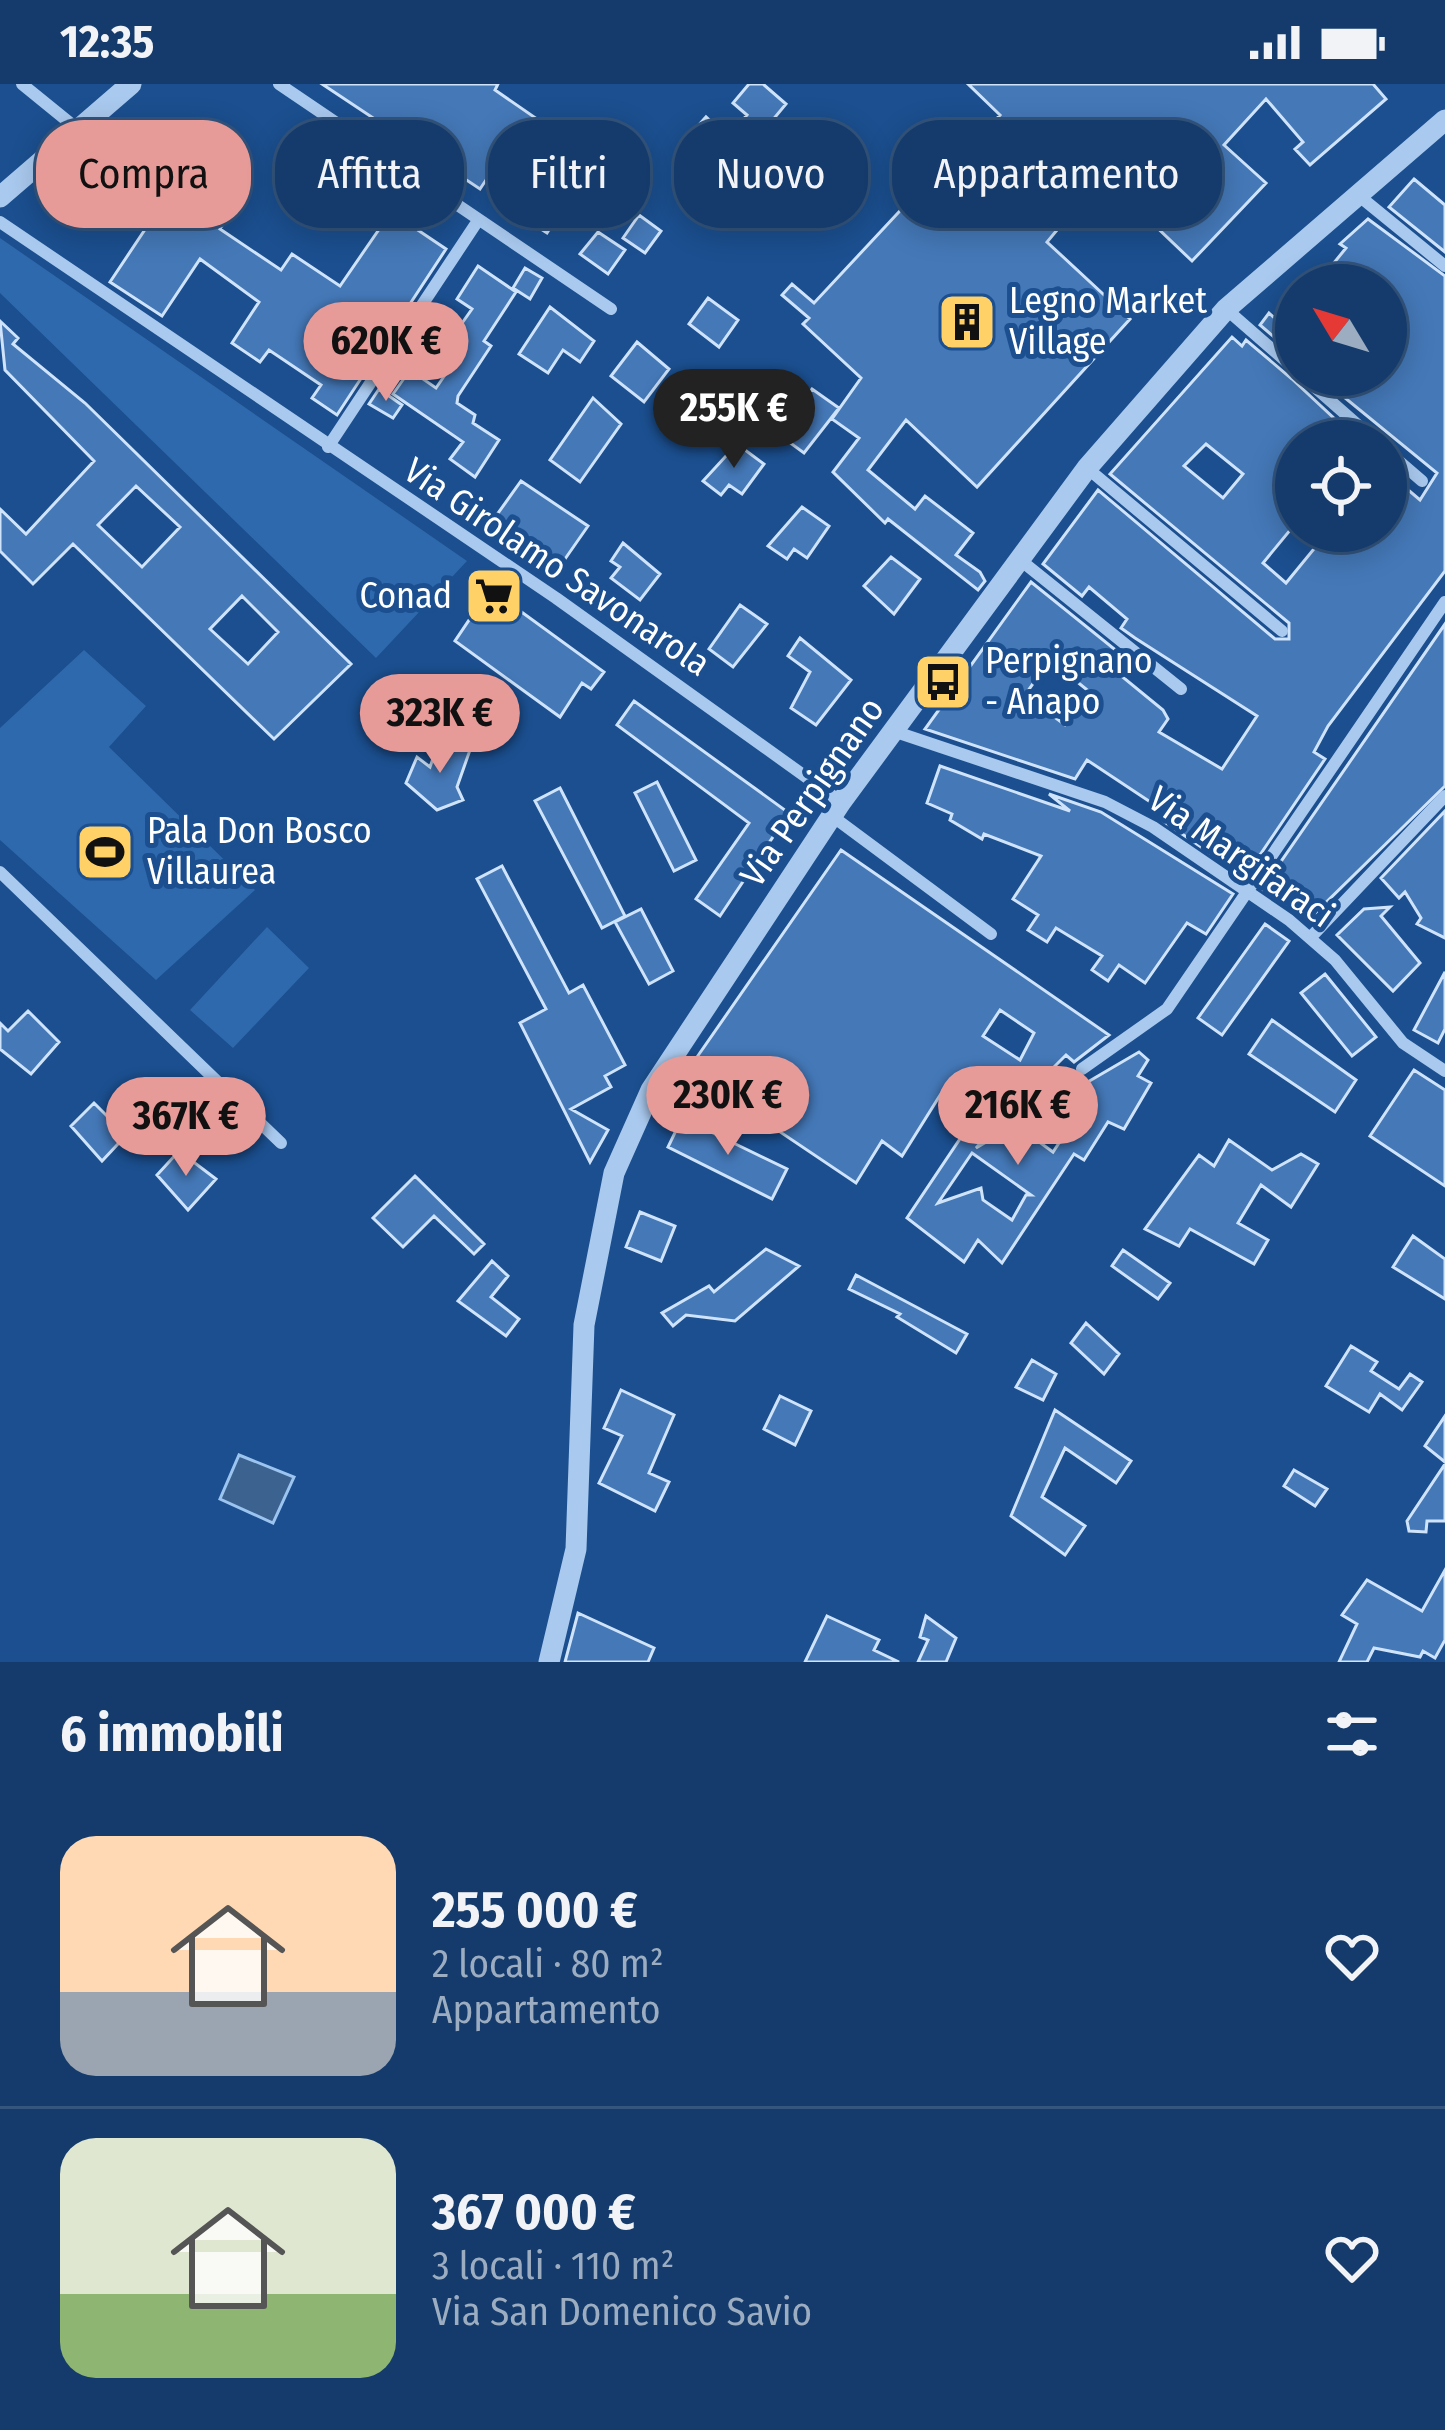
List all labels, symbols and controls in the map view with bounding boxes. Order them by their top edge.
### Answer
text: 12:35 [60,15,154,69]
chip: Compra [36,120,251,228]
chip: Affitta [275,120,464,228]
chip: Filtri [488,120,650,228]
chip: Nuovo [674,120,868,228]
chip: Appartamento [892,120,1222,228]
north arrow [1275,264,1407,396]
map controls [1275,264,1407,552]
place label: Legno Market Village [1009,279,1207,364]
building icon: Legno Market Village [936,291,998,353]
pin: 620K € [288,302,484,404]
text: 620K € [330,318,442,364]
pin: 255K € [636,369,832,471]
text: 255K € [680,385,788,431]
button: locate [1275,420,1407,552]
street label: Via Girolamo Savonarola [396,448,718,686]
supermarket icon: Conad [463,565,525,627]
place label: Conad [360,574,452,618]
place label: Perpignano - Anapo [985,639,1153,724]
bus stop icon: Perpignano - Anapo [912,651,974,713]
pin: 323K € [342,674,538,776]
street label: Via Perpignano [731,689,893,895]
text: 323K € [387,690,493,736]
street label: Via Margifaraci [1140,777,1342,937]
place label: Pala Don Bosco Villaurea [147,809,372,894]
sports icon: Pala Don Bosco Villaurea [74,821,136,883]
pin: 230K € [630,1056,826,1158]
pin: 216K € [920,1066,1116,1168]
text: 230K € [673,1072,783,1118]
pin: 367K € [88,1077,284,1179]
text: 216K € [965,1082,1071,1128]
text: 367K € [133,1093,239,1139]
icon: filters [1319,1701,1385,1767]
text: 6 immobili [60,1703,284,1765]
text: 255 000 € [432,1879,638,1941]
icon: home [156,1884,300,2028]
icon: heart [1319,1923,1385,1989]
text: 2 locali · 80 m² [432,1941,664,1987]
text: Appartamento [432,1987,660,2033]
text: 367 000 € [432,2181,636,2243]
icon: home [156,2186,300,2330]
icon: heart [1319,2225,1385,2291]
text: 3 locali · 110 m² [432,2243,674,2289]
text: Via San Domenico Savio [432,2289,812,2335]

